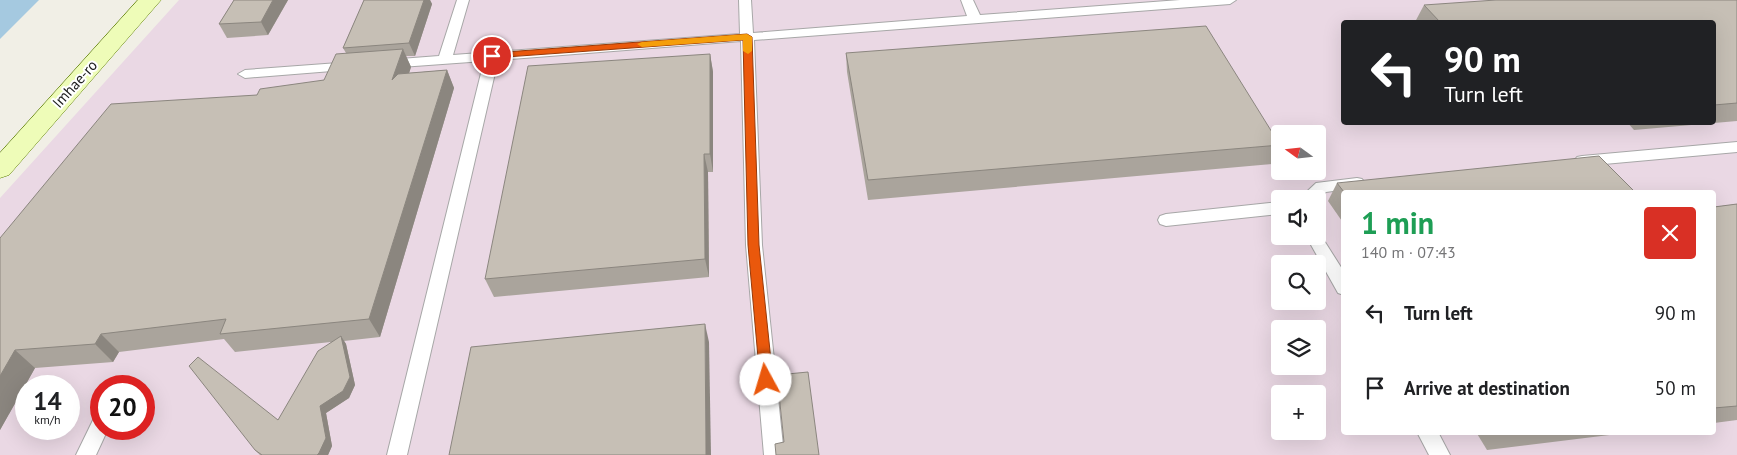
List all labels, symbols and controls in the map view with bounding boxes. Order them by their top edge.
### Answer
pin [471,35,513,77]
text: 90 m [1444,36,1521,82]
icon: left [1361,40,1426,105]
icon: arrive [478,42,506,70]
street label: Imhae-ro [48,56,101,112]
text: Turn left [1444,80,1523,108]
north arrow [1271,125,1326,180]
map controls [1271,125,1326,440]
button: sound [1271,190,1326,245]
text: 1 min [1361,203,1434,242]
button: close [1644,207,1696,259]
text: 140 m · 07:43 [1361,242,1456,262]
button: search [1271,255,1326,310]
icon: left [1361,299,1389,327]
text: Turn left [1404,301,1473,325]
text: 90 m [1655,301,1696,325]
button: layers [1271,320,1326,375]
position arrow [739,353,791,405]
icon: arrive [1361,374,1389,402]
speed limit sign: 20 [90,375,155,440]
text: Arrive at destination [1404,376,1570,400]
text: 50 m [1655,376,1696,400]
text: 14 [33,385,62,417]
button: + [1271,385,1326,440]
text: km/h [34,412,61,427]

